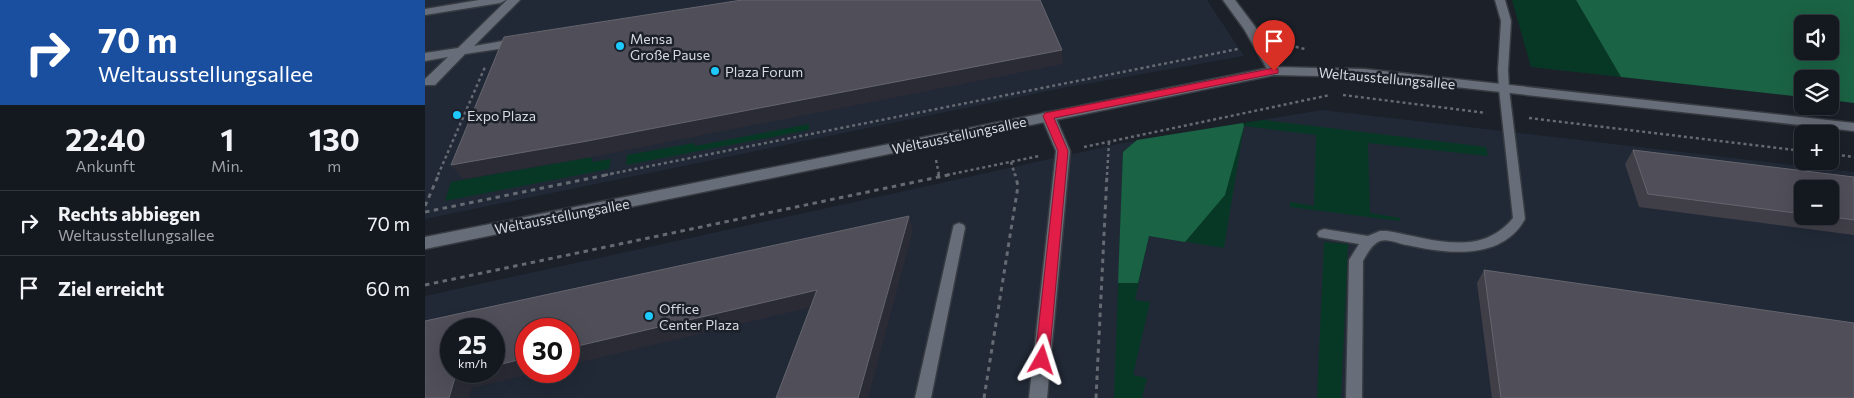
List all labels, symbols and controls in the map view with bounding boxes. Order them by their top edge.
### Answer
map controls [1794,15,1839,225]
button: sound [1794,15,1839,60]
text: 70 m [98,17,178,60]
icon: right [15,20,80,85]
pin [1253,20,1295,71]
icon: arrive [1260,27,1288,55]
place label: Mensa Große Pause [630,30,710,63]
marker: Mensa Große Pause [614,40,626,52]
text: Weltausstellungsallee [98,60,313,87]
place label: Plaza Forum [725,63,803,80]
street label: Weltausstellungsallee [1318,64,1456,92]
marker: Plaza Forum [709,65,721,77]
button: layers [1794,70,1839,115]
place label: Expo Plaza [467,107,536,124]
marker: Expo Plaza [451,109,463,121]
street label: Weltausstellungsallee [890,112,1028,158]
text: 22:40 [65,120,146,157]
text: 1 [220,120,234,157]
text: 130 [309,120,360,157]
button: + [1794,125,1839,170]
text: Ankunft [76,156,135,175]
text: Min. [211,156,243,175]
text: m [327,156,341,175]
button: − [1794,180,1839,225]
street label: Weltausstellungsallee [493,195,631,237]
text: Rechts abbiegen [58,202,200,225]
icon: right [15,209,43,237]
text: 70 m [367,212,410,235]
text: Weltausstellungsallee [58,225,215,244]
icon: arrive [15,274,43,302]
text: Ziel erreicht [58,277,164,300]
text: 60 m [366,277,410,300]
place label: Office Center Plaza [659,300,739,333]
marker: Office Center Plaza [643,310,655,322]
speed limit sign: 30 [515,318,580,383]
text: 25 [458,329,487,359]
position arrow [1015,333,1067,385]
text: km/h [458,356,487,370]

